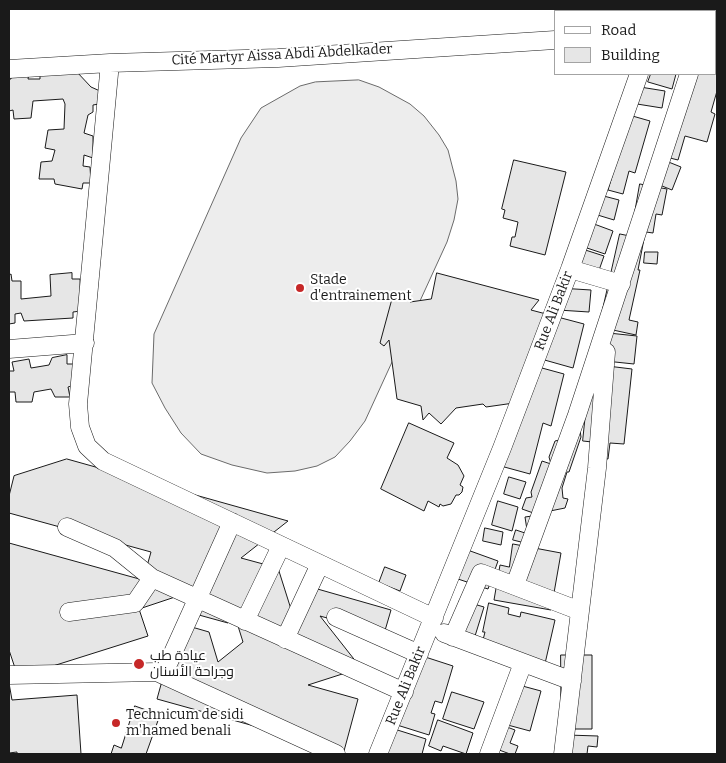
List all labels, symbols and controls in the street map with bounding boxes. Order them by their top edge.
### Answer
legend [554,10,716,75]
text: Road [601,21,636,39]
street label: Cité Martyr Aissa Abdi Abdelkader [171,41,393,69]
text: Building [601,46,660,64]
street label: Rue Ali Bakir [531,269,577,353]
place label: Stade d'entrainement [310,272,411,304]
marker: Stade d'entrainement [294,282,306,294]
street label: Rue Ali Bakir [383,644,429,728]
place label: عيادة طب وجراحة الأسنان [150,648,234,680]
marker: عيادة طب وجراحة الأسنان [132,657,146,671]
place label: Technicum de sidi m'hamed benali [126,707,244,740]
marker: Technicum de sidi m'hamed benali [110,717,122,729]

